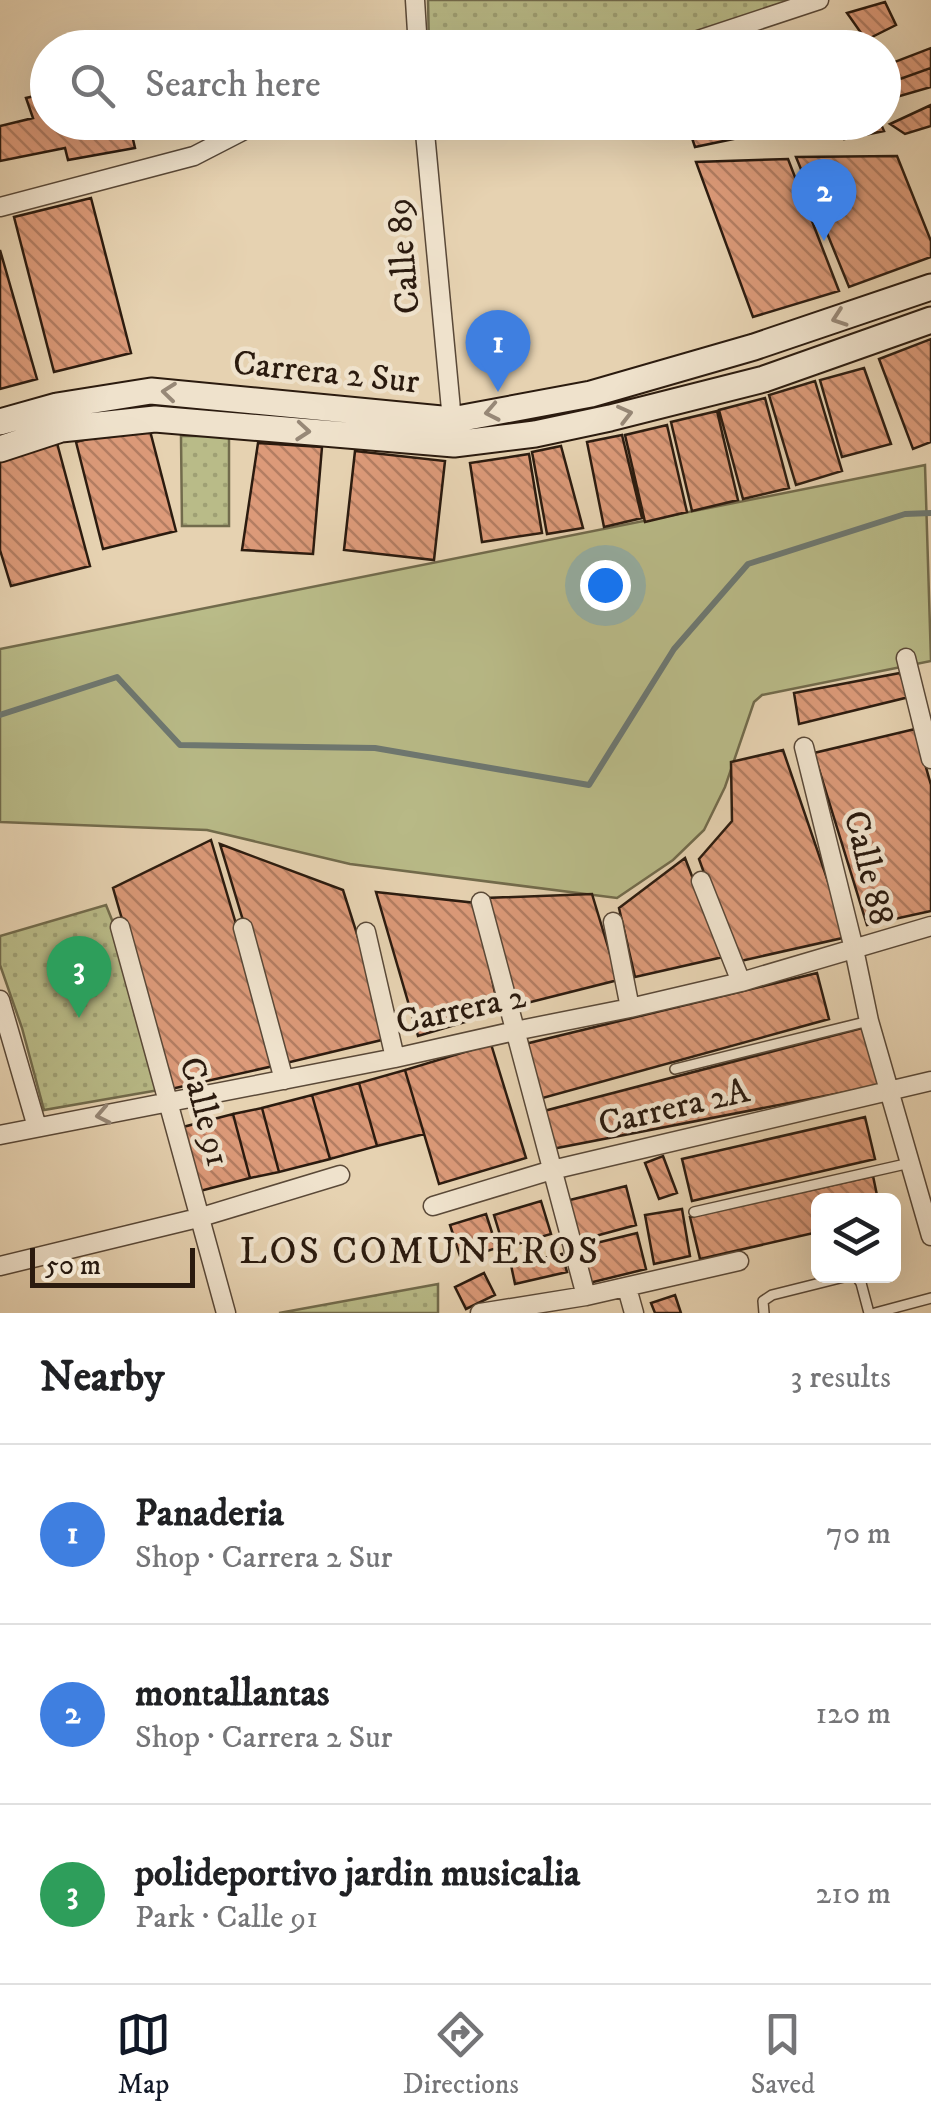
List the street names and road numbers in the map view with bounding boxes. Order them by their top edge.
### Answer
street label: Calle 89 [377,196,431,316]
street label: Carrera 2 Sur [231,341,421,405]
street label: Calle 88 [833,806,903,930]
street label: Carrera 2 [392,975,530,1045]
street label: Calle 91 [168,1053,240,1171]
street label: Carrera 2A [594,1069,754,1147]

